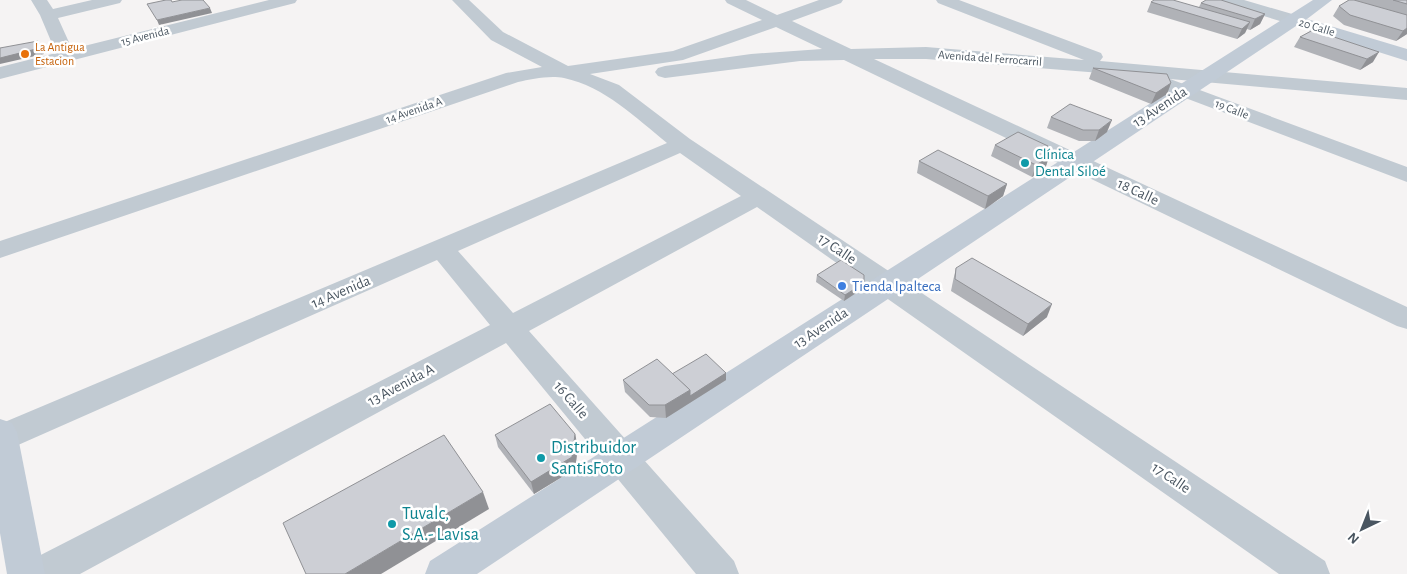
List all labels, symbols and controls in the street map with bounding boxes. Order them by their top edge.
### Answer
street label: 20 Calle [1298,16,1336,38]
street label: 15 Avenida [120,24,171,48]
place label: La Antigua Estacion [35,41,85,67]
marker: La Antigua Estacion [19,48,31,60]
street label: Avenida del Ferrocarril [938,48,1042,68]
street label: 13 Avenida [1130,84,1190,130]
street label: 14 Avenida A [384,95,444,125]
street label: 19 Calle [1214,97,1250,121]
place label: Clínica Dental Siloé [1035,147,1106,179]
marker: Clínica Dental Siloé [1019,157,1031,169]
street label: 18 Calle [1115,176,1161,208]
street label: 17 Calle [815,231,859,267]
street label: 14 Avenida [309,273,373,311]
place label: Tienda Ipalteca [852,279,941,294]
marker: Tienda Ipalteca [836,280,848,292]
street label: 13 Avenida [791,305,851,351]
street label: 13 Avenida A [365,361,437,409]
street label: 16 Calle [551,379,591,421]
place label: Distribuidor SantisFoto [551,439,636,478]
marker: Distribuidor SantisFoto [535,452,547,464]
street label: 17 Calle [1149,460,1193,496]
north arrow [1337,504,1387,554]
place label: Tuvalc, S.A.- Lavisa [402,505,479,544]
marker: Tuvalc, S.A.- Lavisa [386,518,398,530]
text: N [1345,529,1362,546]

